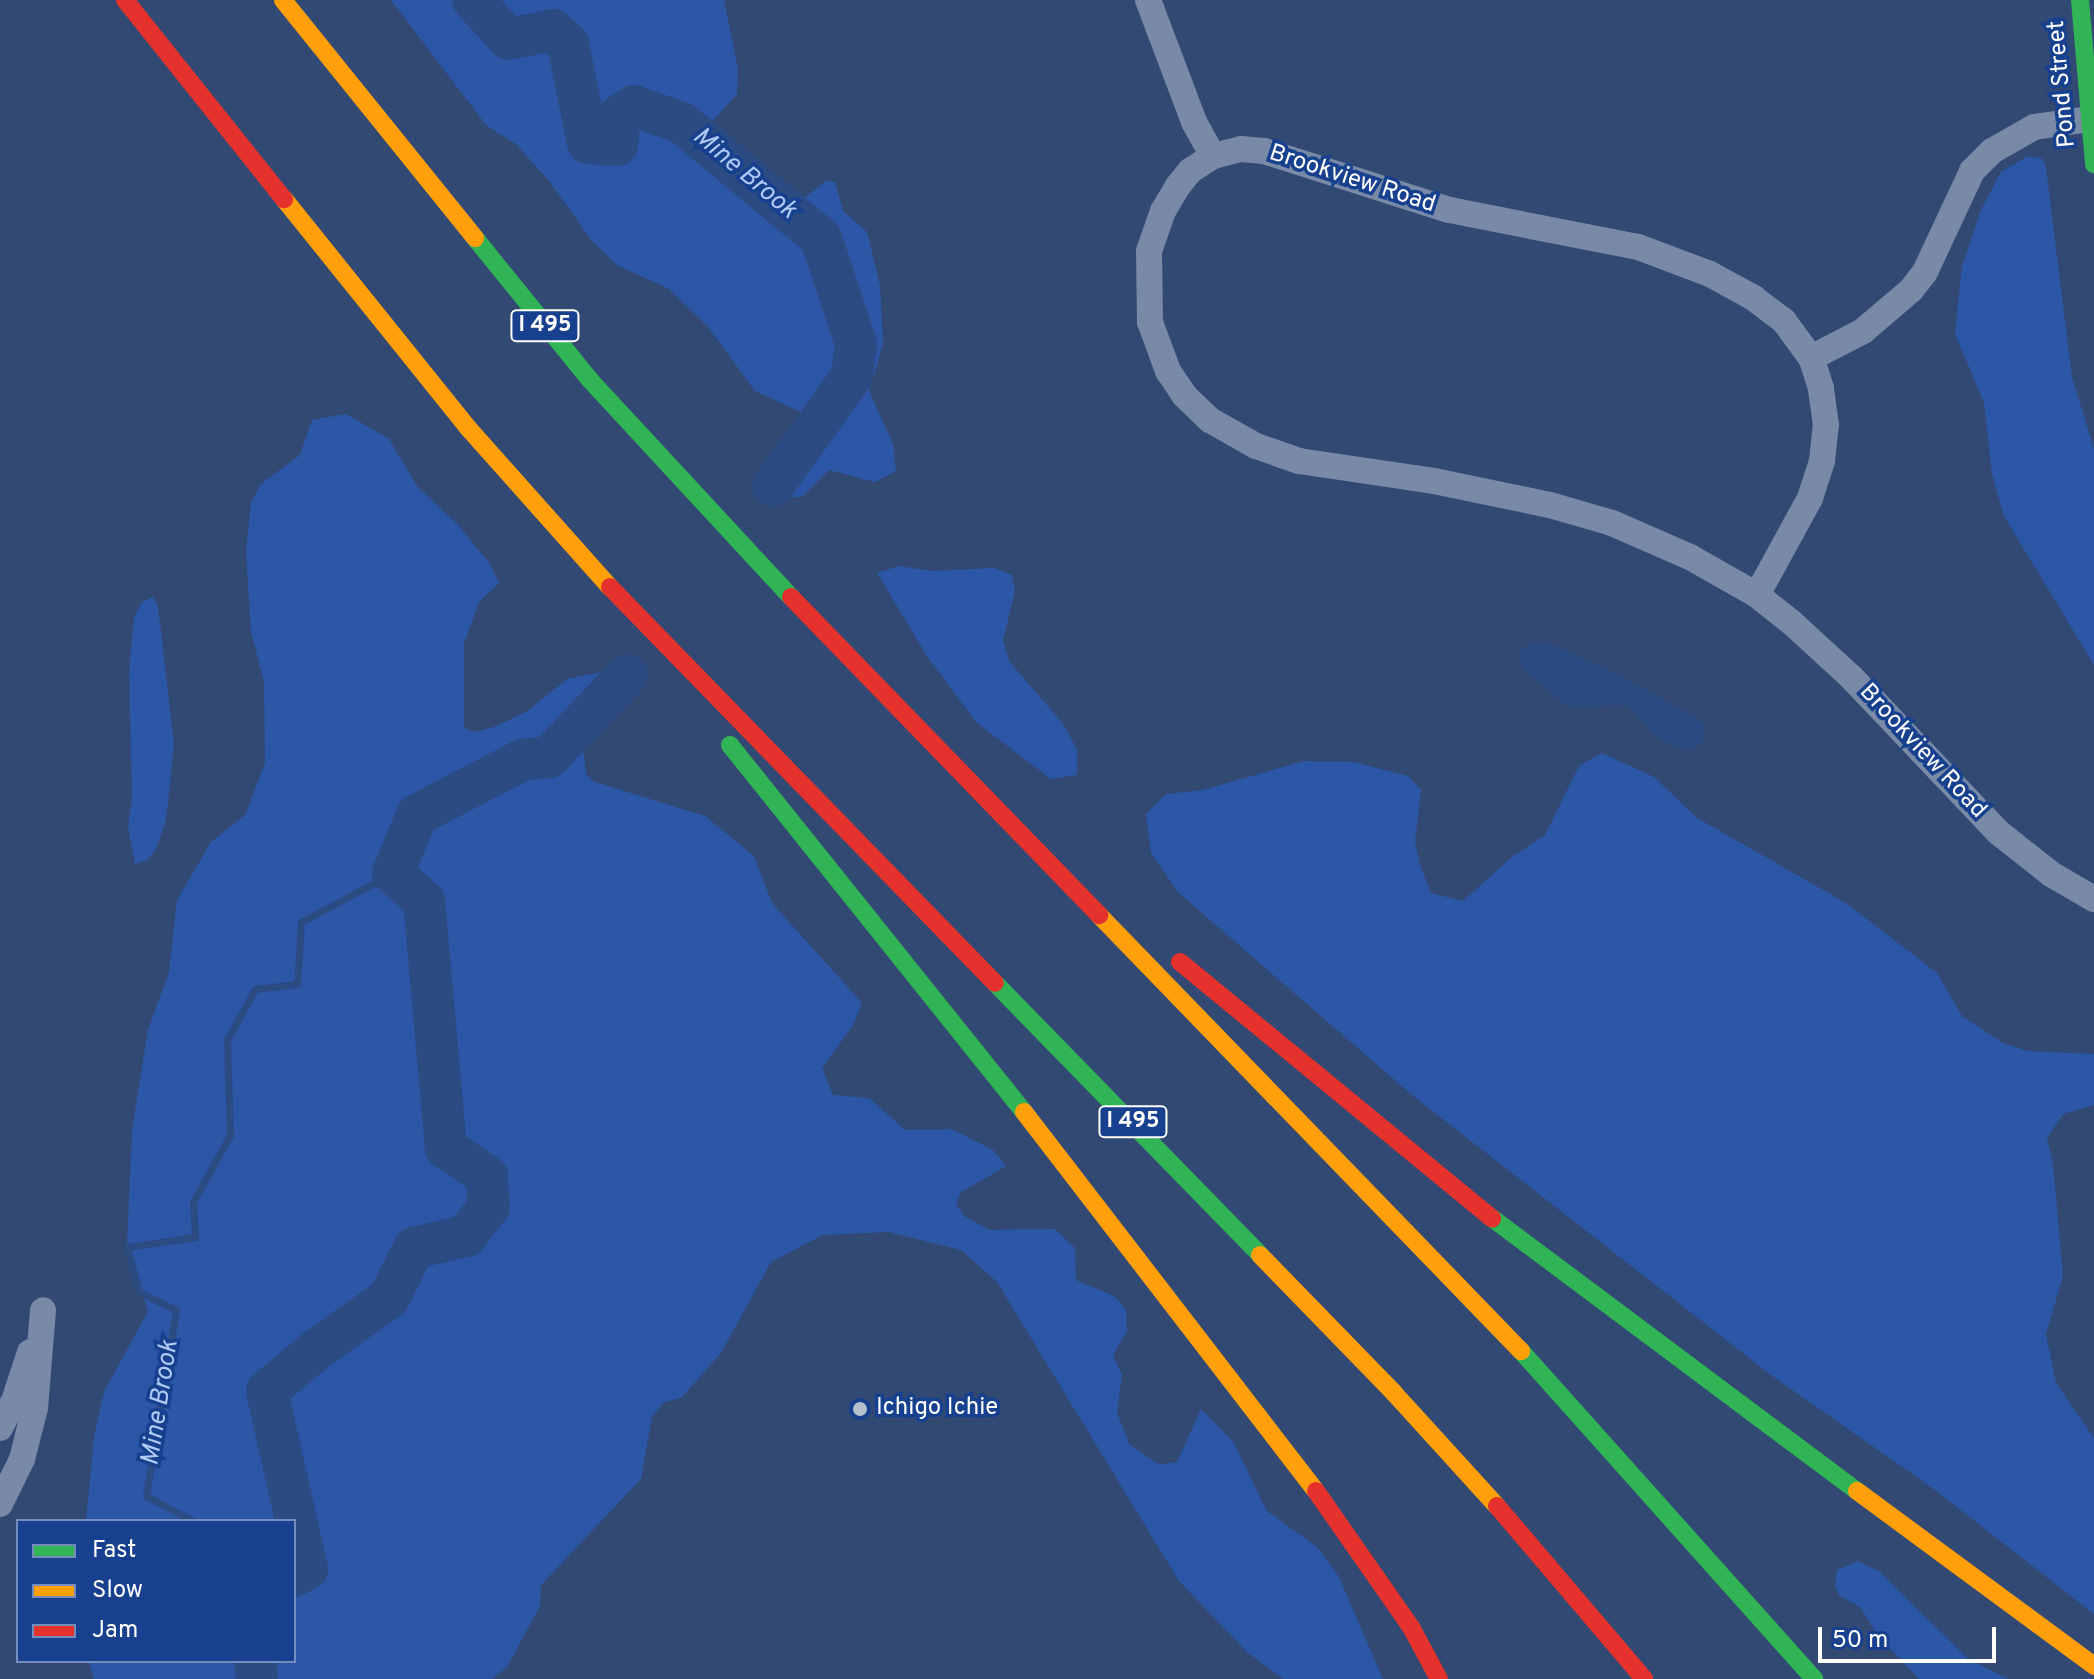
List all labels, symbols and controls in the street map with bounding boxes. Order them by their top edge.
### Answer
street label: Pond Street [2043,19,2083,149]
water label: Mine Brook [686,121,802,227]
street label: Brookview Road [1265,140,1439,220]
road number: I 495 [509,308,581,344]
street label: Brookview Road [1852,679,1992,825]
road number: I 495 [1097,1104,1169,1140]
water label: Mine Brook [136,1338,186,1468]
place label: Ichigo Ichie [876,1395,998,1423]
marker: Ichigo Ichie [851,1400,869,1418]
legend [16,1519,296,1663]
text: Fast [92,1536,136,1566]
text: Slow [92,1576,143,1606]
scale bar [1822,1611,2000,1661]
text: Jam [92,1616,138,1646]
text: 50 m [1832,1626,1888,1656]

